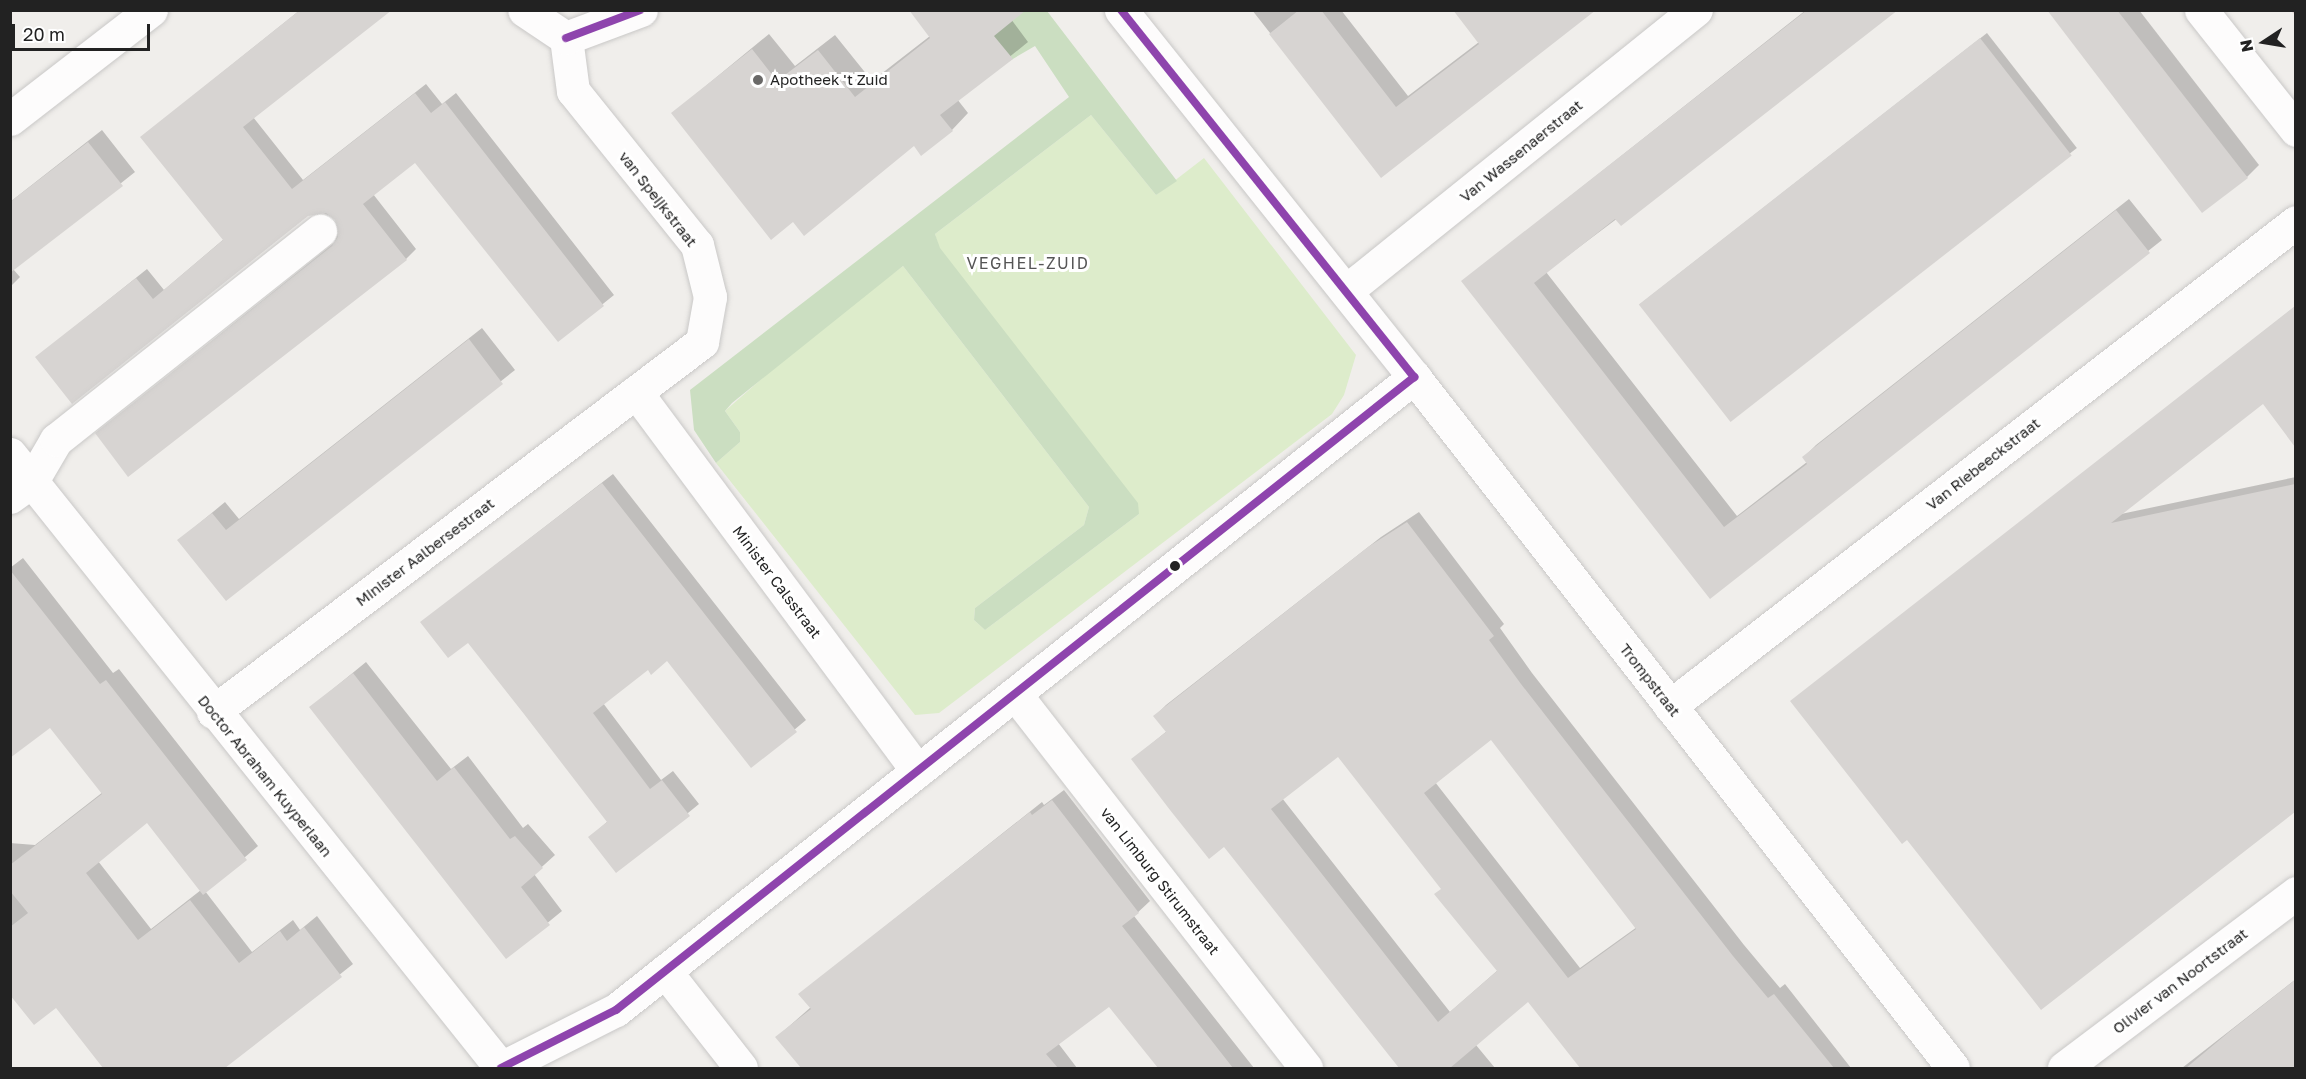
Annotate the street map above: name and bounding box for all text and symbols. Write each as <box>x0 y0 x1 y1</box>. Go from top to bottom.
scale bar <box>15 12 153 50</box>
north arrow <box>2234 12 2294 72</box>
text: 20 m <box>23 23 65 45</box>
text: N <box>2235 38 2257 54</box>
place label: Apotheek 't Zuid <box>770 71 888 89</box>
marker: Apotheek 't Zuid <box>751 73 765 87</box>
street label: Van Wassenaerstraat <box>1456 96 1586 206</box>
street label: van Speijkstraat <box>615 148 701 250</box>
district label: VEGHEL-ZUID <box>967 253 1089 273</box>
street label: Van Riebeeckstraat <box>1923 414 2043 514</box>
street label: Minister Aalbersestraat <box>352 494 498 610</box>
street label: Minister Calsstraat <box>729 522 825 642</box>
unlabelled marker <box>1169 560 1181 572</box>
street label: Trompstraat <box>1616 640 1684 720</box>
street label: Doctor Abraham Kuyperlaan <box>194 692 336 860</box>
street label: van Limburg Stirumstraat <box>1097 804 1223 958</box>
street label: Olivier van Noortstraat <box>2109 924 2251 1038</box>

